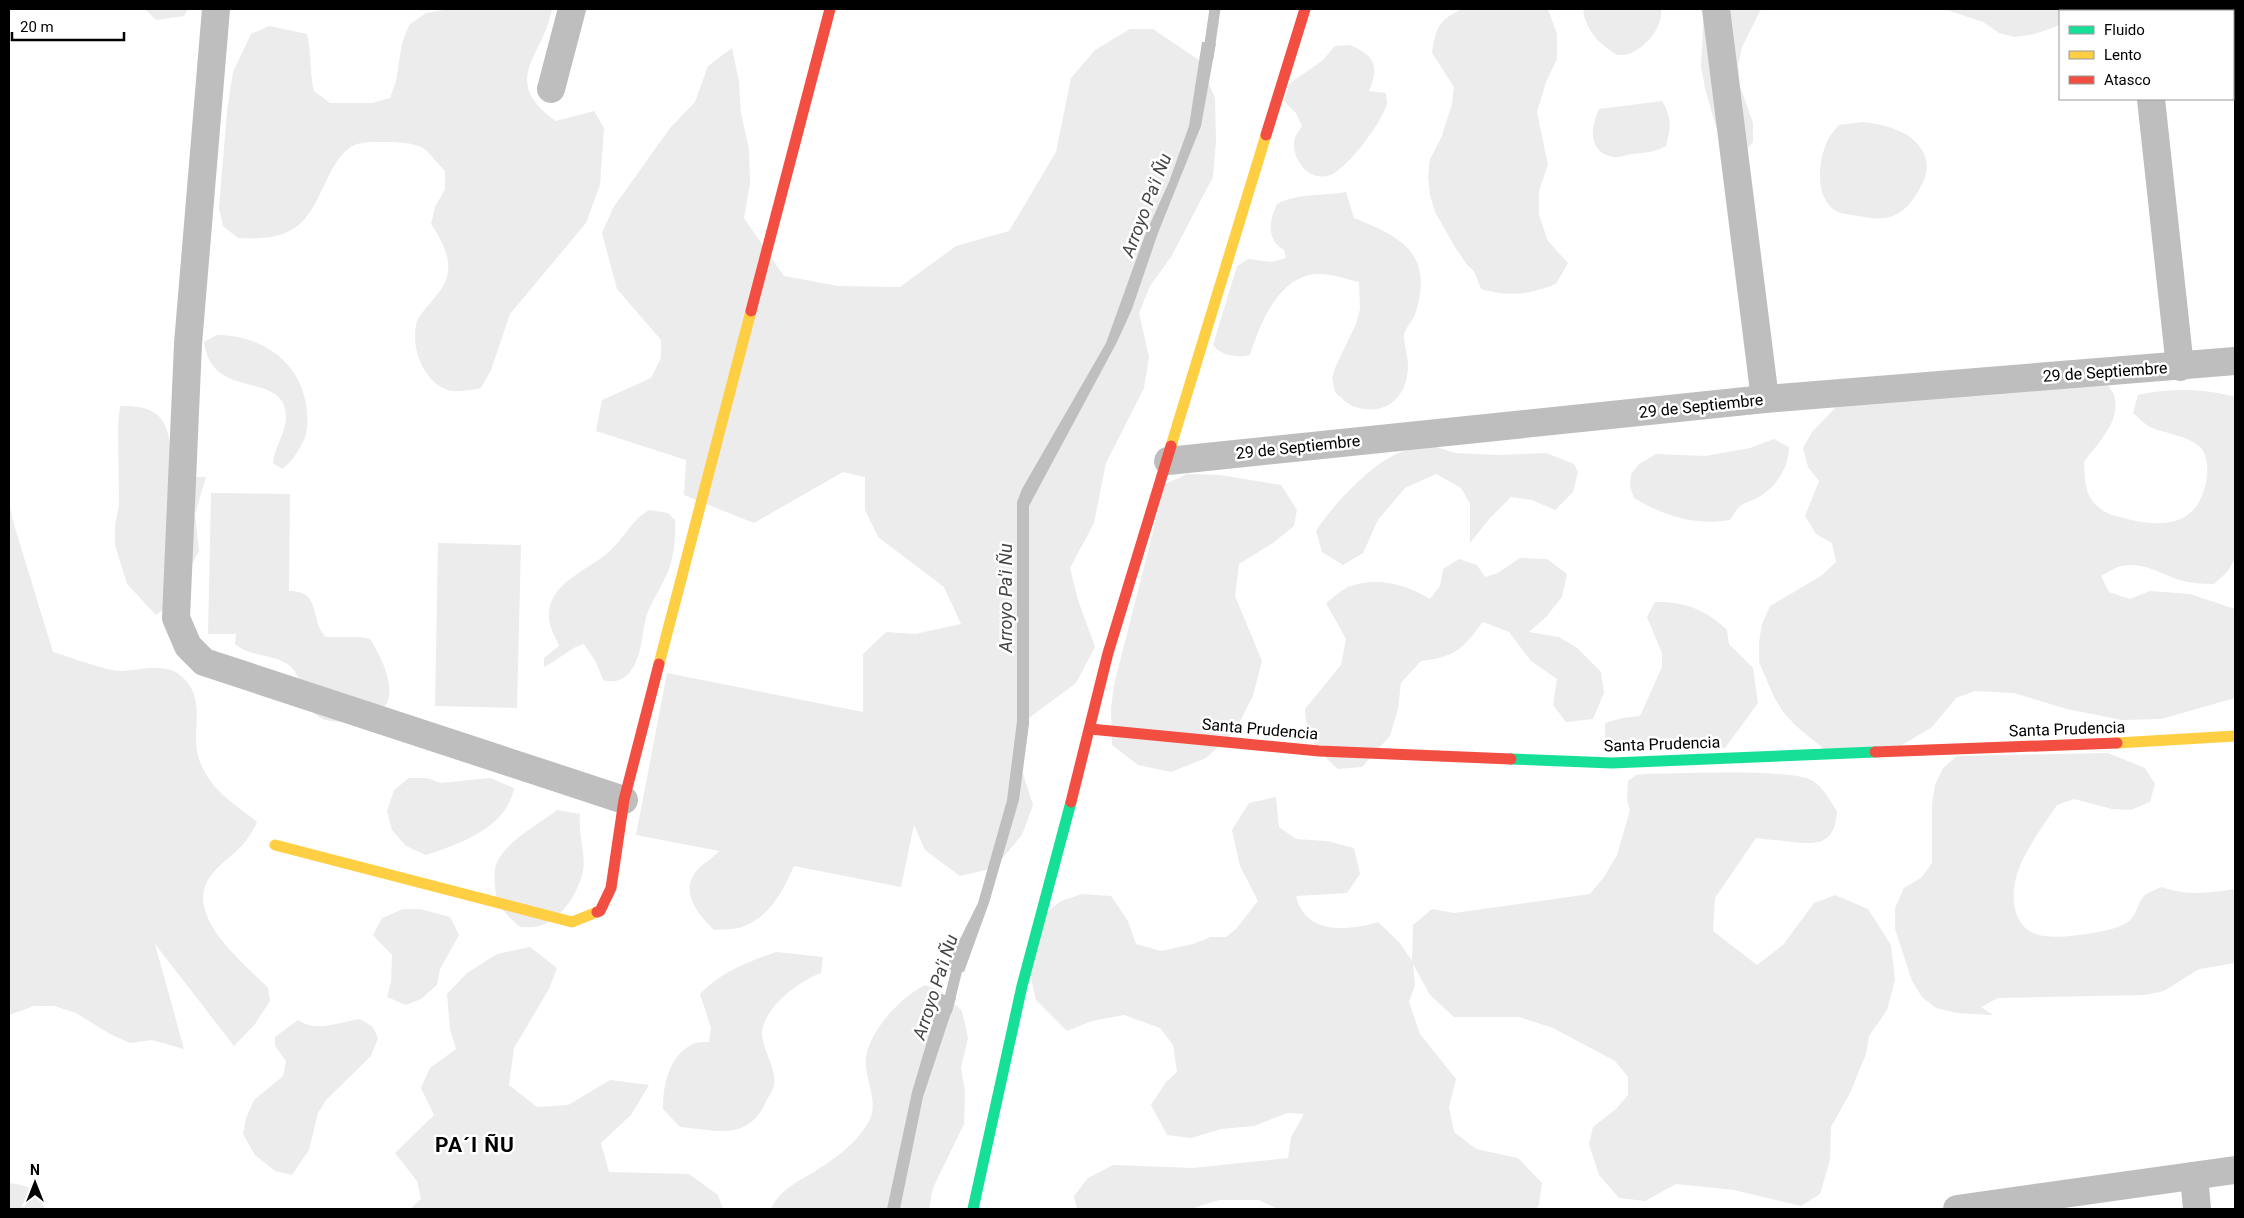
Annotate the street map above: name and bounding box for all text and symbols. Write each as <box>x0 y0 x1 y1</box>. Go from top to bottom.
scale bar <box>12 10 125 42</box>
legend <box>2059 10 2234 100</box>
text: 20 m <box>20 18 54 36</box>
text: Fluido <box>2104 21 2145 39</box>
text: Lento <box>2104 46 2142 64</box>
text: Atasco <box>2104 71 2151 89</box>
water label: Arroyo Pa'i Ñu <box>1116 150 1175 261</box>
street label: 29 de Septiembre <box>2042 358 2168 386</box>
street label: 29 de Septiembre <box>1638 390 1764 422</box>
street label: 29 de Septiembre <box>1235 431 1361 463</box>
water label: Arroyo Pa'i Ñu <box>995 543 1016 654</box>
street label: Santa Prudencia <box>1201 714 1319 744</box>
street label: Santa Prudencia <box>2008 717 2126 741</box>
street label: Santa Prudencia <box>1603 732 1721 756</box>
water label: Arroyo Pa'i Ñu <box>908 932 962 1043</box>
district label: PA´I ÑU <box>435 1133 515 1157</box>
north arrow <box>10 1158 60 1208</box>
text: N <box>30 1162 40 1178</box>

